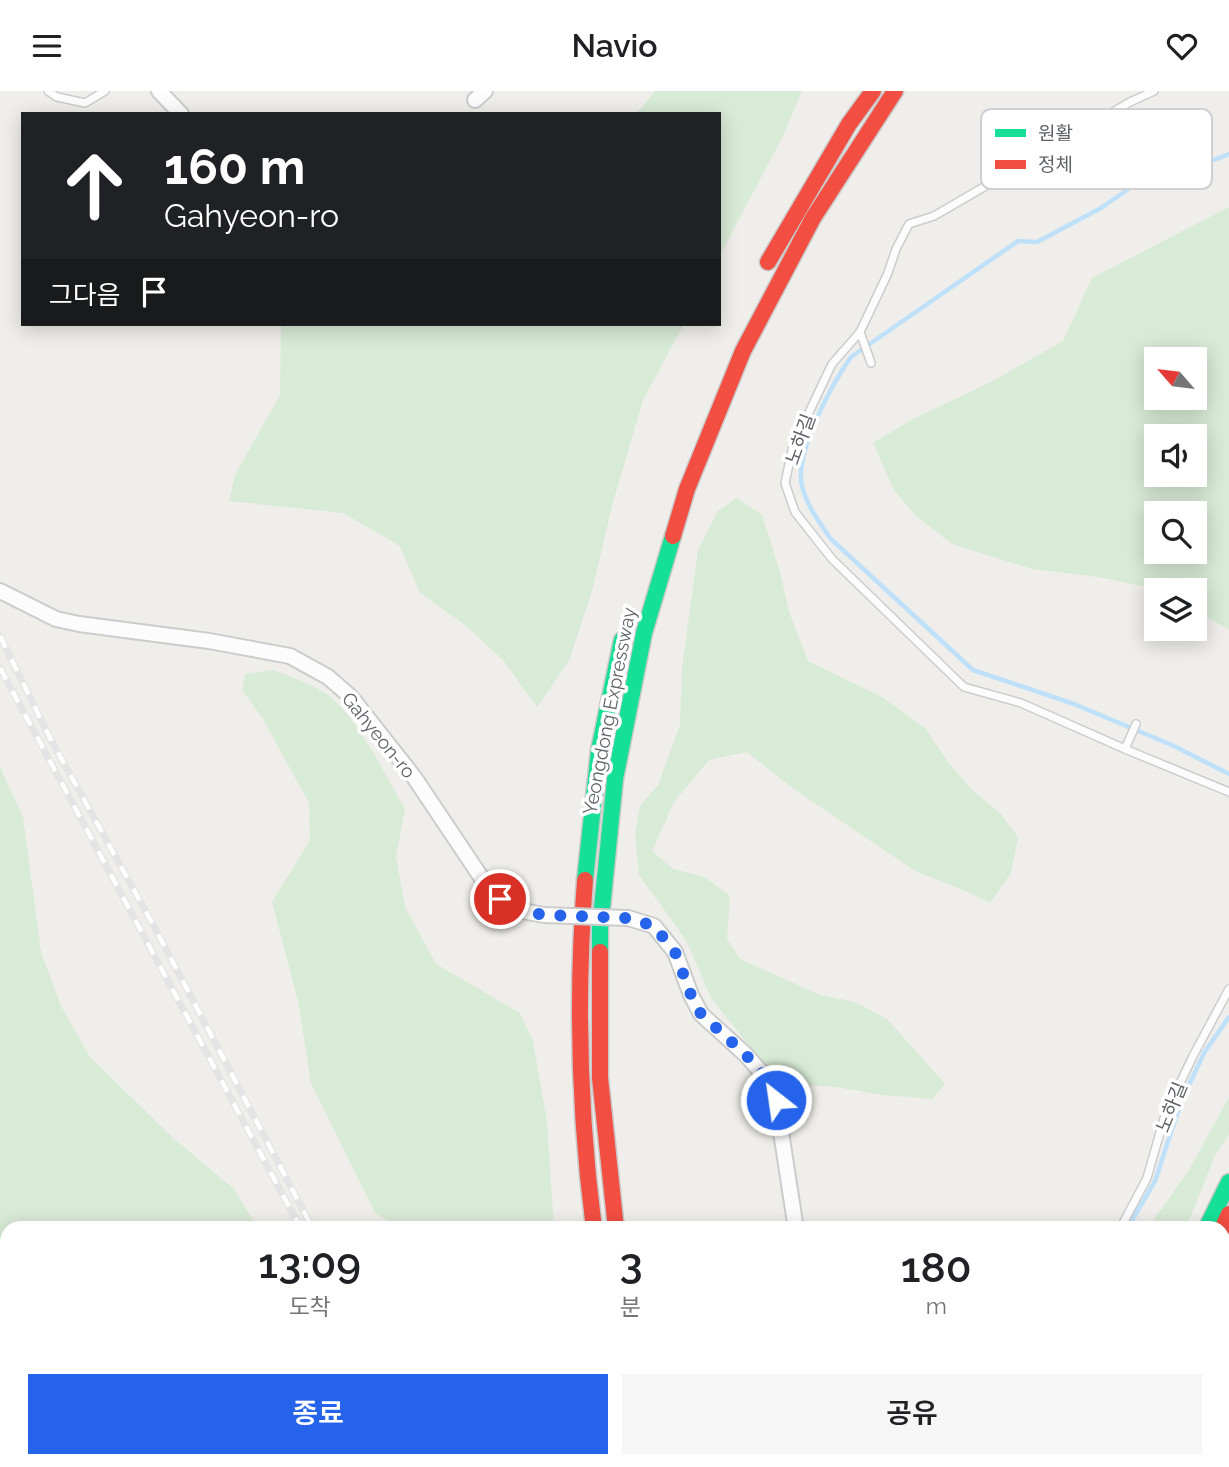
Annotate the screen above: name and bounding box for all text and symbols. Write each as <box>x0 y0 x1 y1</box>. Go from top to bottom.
icon: menu <box>28 27 66 65</box>
text: Navio <box>571 27 658 64</box>
icon: heart <box>1163 27 1201 65</box>
legend <box>981 109 1212 189</box>
text: 원활 <box>1038 122 1073 144</box>
text: 160 m <box>164 138 305 195</box>
icon: ahead <box>49 140 140 231</box>
text: 정체 <box>1038 153 1073 175</box>
text: Gahyeon-ro <box>164 197 339 234</box>
icon: arrive <box>135 273 173 311</box>
text: 그다음 <box>49 280 121 310</box>
north arrow <box>1144 347 1208 409</box>
map controls <box>1144 347 1207 641</box>
street label: 노하길 <box>781 411 819 467</box>
button: sound <box>1144 424 1207 487</box>
button: search <box>1144 501 1207 564</box>
button: layers <box>1144 578 1207 641</box>
street label: Yeongdong Expressway <box>578 605 640 817</box>
street label: Gahyeon-ro <box>338 688 420 782</box>
pin <box>470 869 530 929</box>
icon: arrive <box>481 880 519 918</box>
position arrow <box>739 1063 813 1137</box>
street label: 노하길 <box>1151 1079 1191 1135</box>
text: 13:09 <box>258 1239 361 1288</box>
text: 3 <box>619 1239 642 1288</box>
text: 180 <box>901 1243 972 1292</box>
text: m <box>926 1292 947 1319</box>
text: 도착 <box>289 1293 331 1320</box>
text: 분 <box>620 1293 642 1320</box>
button: 종료 <box>28 1374 608 1454</box>
button: 공유 <box>622 1374 1202 1454</box>

